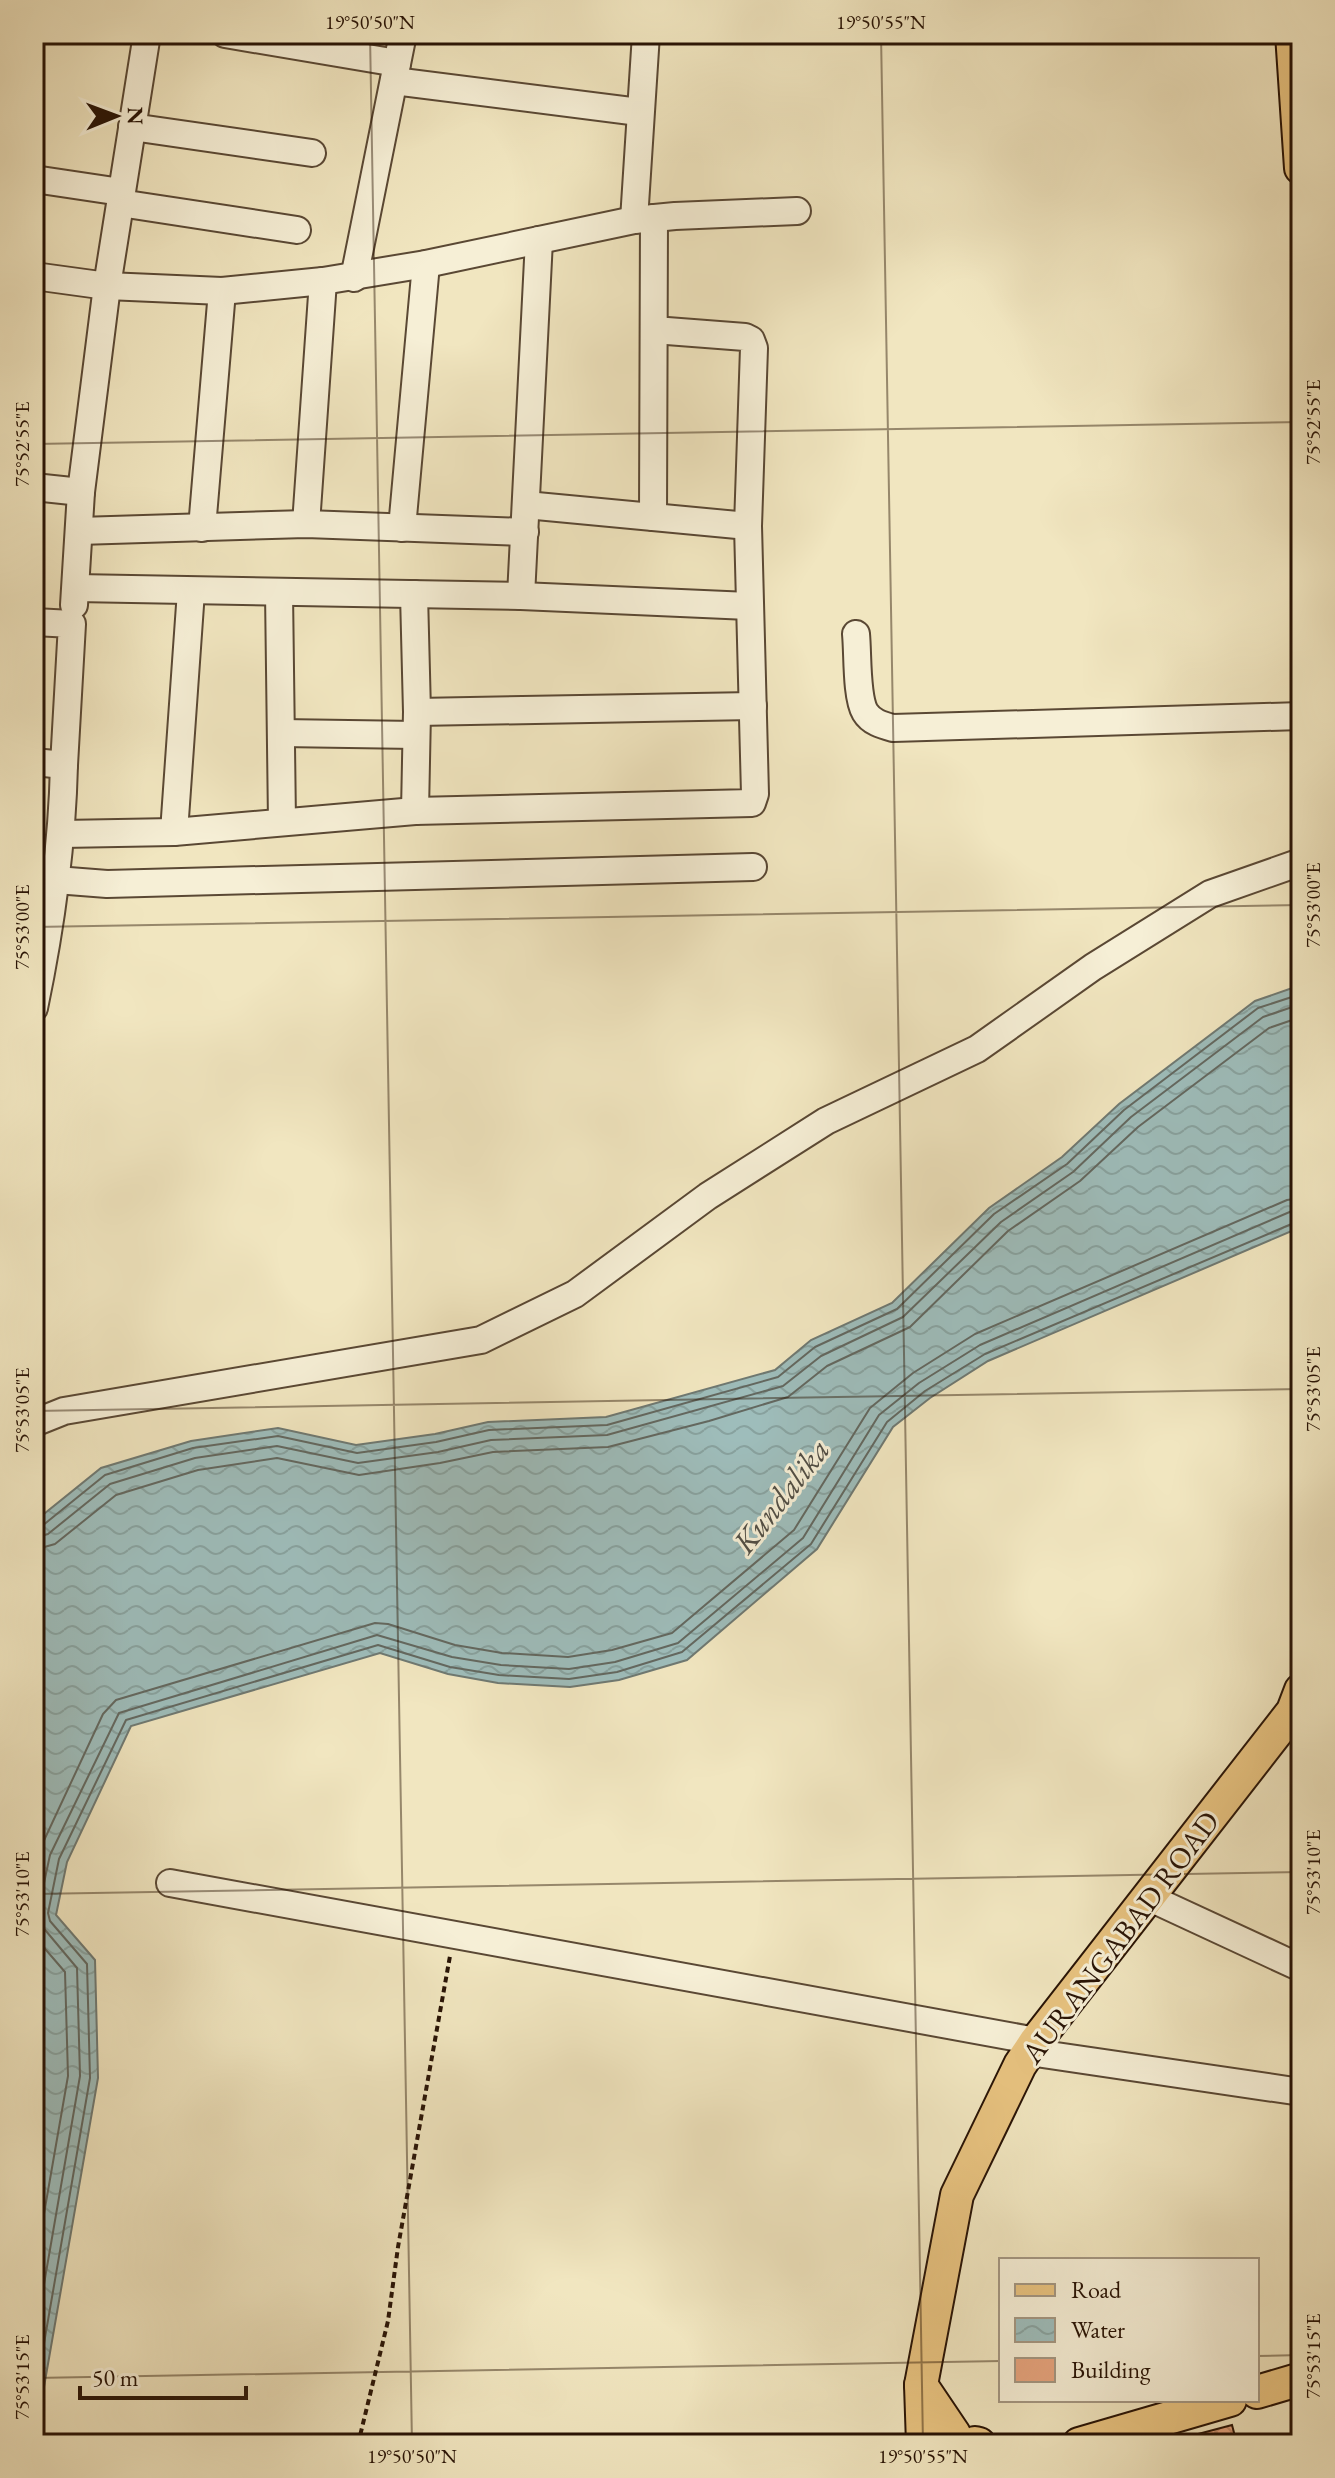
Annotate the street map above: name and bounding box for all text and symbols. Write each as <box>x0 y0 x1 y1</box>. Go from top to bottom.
text: 19°50'50"N <box>325 9 415 35</box>
text: 19°50'55"N <box>836 9 926 35</box>
north arrow <box>76 76 156 156</box>
text: N <box>121 107 150 125</box>
text: 75°52'55"E <box>1300 379 1326 465</box>
text: 75°52'55"E <box>9 401 35 487</box>
text: 75°53'00"E <box>1300 862 1326 948</box>
text: 75°53'00"E <box>9 884 35 970</box>
text: 75°53'05"E <box>1300 1346 1326 1432</box>
text: 75°53'05"E <box>9 1367 35 1453</box>
water label: Kundalika <box>722 1430 839 1563</box>
street label: AURANGABAD ROAD <box>1012 1803 1228 2072</box>
text: 75°53'10"E <box>1300 1829 1326 1915</box>
text: 75°53'10"E <box>9 1851 35 1937</box>
legend <box>999 2258 1259 2402</box>
text: Road <box>1071 2274 1122 2305</box>
text: 75°53'15"E <box>1300 2313 1326 2399</box>
text: Water <box>1071 2314 1125 2345</box>
text: 75°53'15"E <box>9 2334 35 2420</box>
scale bar <box>80 2350 246 2400</box>
text: Building <box>1071 2354 1151 2385</box>
text: 50 m <box>92 2362 139 2393</box>
text: 19°50'50"N <box>367 2443 457 2469</box>
text: 19°50'55"N <box>878 2443 968 2469</box>

